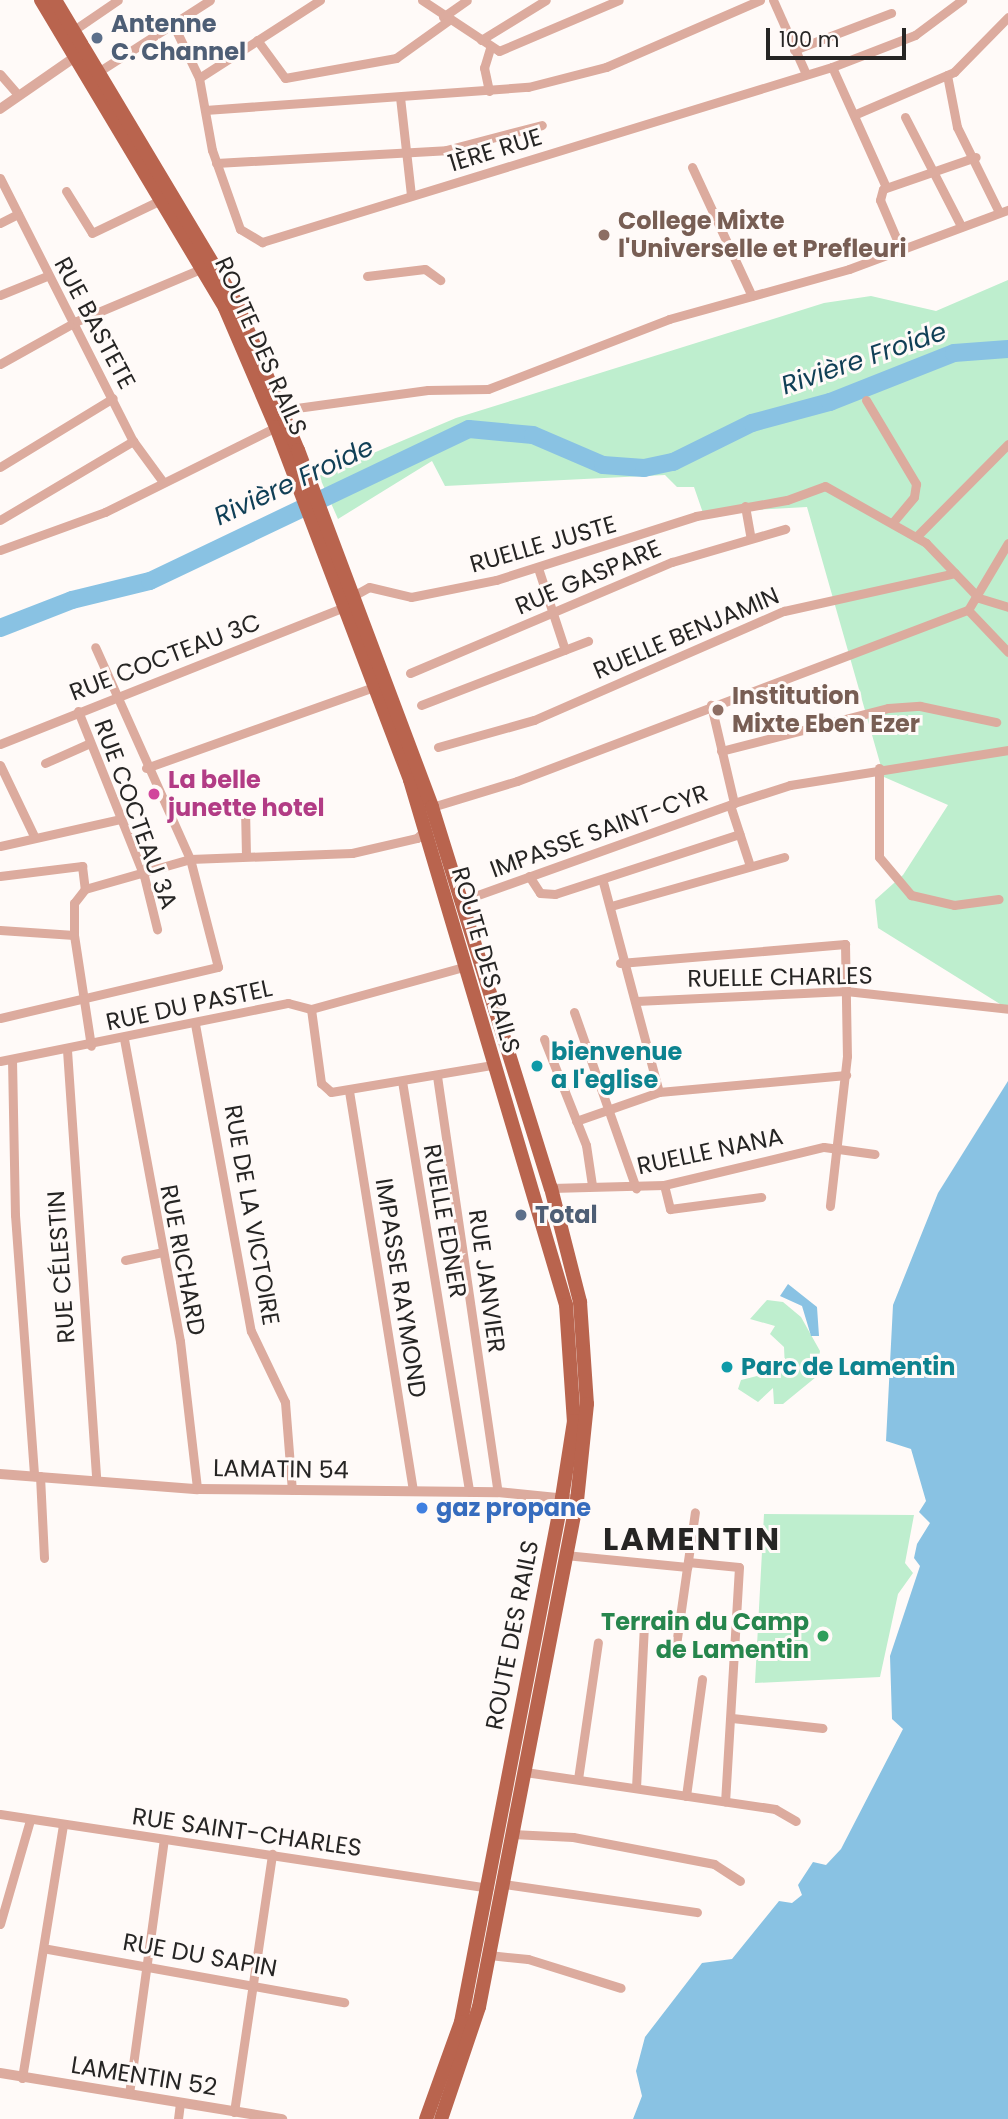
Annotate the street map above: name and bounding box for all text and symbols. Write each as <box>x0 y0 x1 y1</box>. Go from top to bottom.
place label: Antenne C. Channel <box>111 10 246 66</box>
scale bar <box>770 14 910 58</box>
text: 100 m <box>779 25 839 54</box>
marker: Antenne C. Channel <box>89 30 105 46</box>
street label: 1ÈRE RUE <box>445 122 545 178</box>
place label: College Mixte l'Universelle et Prefleuri <box>618 207 907 263</box>
marker: College Mixte l'Universelle et Prefleuri <box>596 227 612 243</box>
street label: RUE BASTETE <box>48 252 142 394</box>
street label: ROUTE DES RAILS <box>209 252 313 440</box>
water label: Rivière Froide <box>777 316 951 402</box>
water label: Rivière Froide <box>209 431 379 533</box>
street label: RUELLE JUSTE <box>467 509 619 579</box>
street label: RUE GASPARE <box>511 533 665 621</box>
street label: RUELLE BENJAMIN <box>589 581 783 685</box>
street label: RUE COCTEAU 3C <box>65 607 265 707</box>
place label: Institution Mixte Eben Ezer <box>732 682 920 738</box>
marker: Institution Mixte Eben Ezer <box>710 702 726 718</box>
street label: RUE COCTEAU 3A <box>88 715 184 913</box>
place label: La belle junette hotel <box>168 766 325 822</box>
street label: IMPASSE SAINT-CYR <box>486 778 712 884</box>
marker: La belle junette hotel <box>146 786 162 802</box>
street label: ROUTE DES RAILS <box>446 864 526 1056</box>
street label: RUELLE CHARLES <box>687 961 873 993</box>
street label: RUE DU PASTEL <box>103 973 275 1037</box>
place label: bienvenue a l'eglise <box>551 1038 682 1094</box>
marker: bienvenue a l'eglise <box>529 1058 545 1074</box>
street label: RUE DE LA VICTOIRE <box>218 1102 286 1328</box>
street label: RUELLE NANA <box>634 1121 786 1181</box>
street label: RUELLE EDNER <box>417 1142 473 1300</box>
street label: IMPASSE RAYMOND <box>369 1176 433 1400</box>
street label: RUE RICHARD <box>154 1182 212 1338</box>
street label: RUE CÉLESTIN <box>41 1190 81 1344</box>
place label: Total <box>535 1201 598 1229</box>
marker: Total <box>513 1207 529 1223</box>
street label: RUE JANVIER <box>463 1208 511 1354</box>
place label: Parc de Lamentin <box>741 1353 955 1381</box>
marker: Parc de Lamentin <box>719 1359 735 1375</box>
street label: LAMATIN 54 <box>213 1453 349 1485</box>
place label: gaz propane <box>436 1494 591 1522</box>
marker: gaz propane <box>414 1500 430 1516</box>
district label: LAMENTIN <box>604 1520 780 1558</box>
street label: ROUTE DES RAILS <box>480 1538 544 1732</box>
place label: Terrain du Camp de Lamentin <box>601 1608 809 1664</box>
marker: Terrain du Camp de Lamentin <box>815 1628 831 1644</box>
street label: RUE SAINT-CHARLES <box>130 1802 364 1862</box>
street label: RUE DU SAPIN <box>121 1927 279 1983</box>
street label: LAMENTIN 52 <box>69 2050 219 2102</box>

